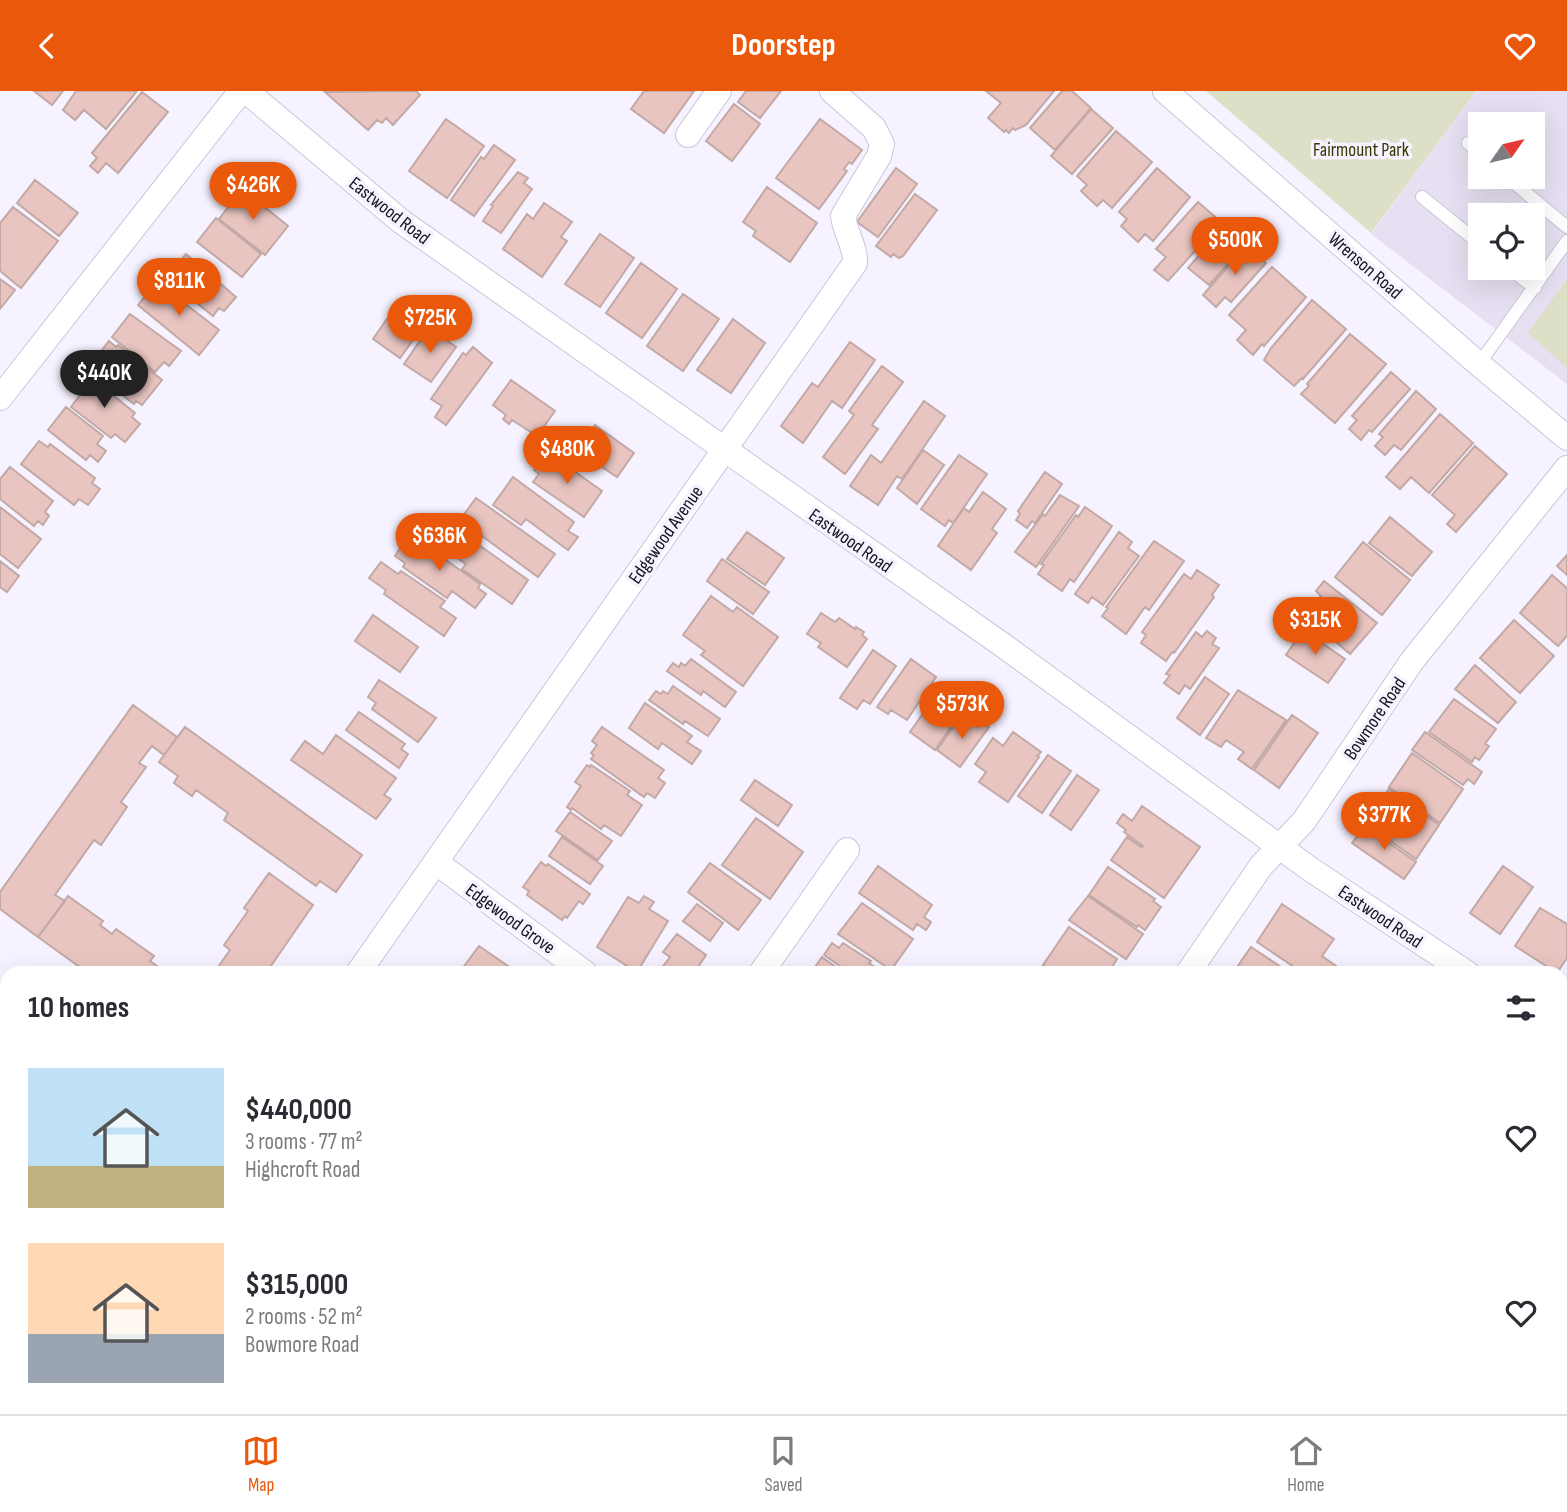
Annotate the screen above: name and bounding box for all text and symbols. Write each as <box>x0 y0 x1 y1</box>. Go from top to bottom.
text: Doorstep <box>731 26 836 65</box>
icon: back <box>28 27 66 65</box>
icon: heart <box>1501 27 1539 65</box>
north arrow <box>1468 112 1545 189</box>
map controls <box>1468 112 1545 280</box>
park label: Fairmount Park <box>1313 139 1410 162</box>
pin: $426K <box>204 163 302 222</box>
text: $426K <box>226 171 280 199</box>
street label: Eastwood Road <box>344 172 434 250</box>
button: locate <box>1468 203 1545 280</box>
pin: $500K <box>1186 218 1284 277</box>
text: $500K <box>1207 226 1263 254</box>
street label: Wrenson Road <box>1323 228 1407 305</box>
pin: $811K <box>130 259 228 318</box>
text: $811K <box>153 267 205 295</box>
pin: $725K <box>381 295 479 355</box>
text: $725K <box>403 304 457 332</box>
pin: $440K <box>55 351 153 410</box>
text: $440K <box>76 359 132 387</box>
pin: $480K <box>518 427 616 486</box>
text: $480K <box>539 435 595 463</box>
street label: Edgewood Avenue <box>624 481 708 588</box>
street label: Eastwood Road <box>804 504 896 578</box>
pin: $636K <box>390 513 488 573</box>
text: $636K <box>411 522 467 550</box>
pin: $315K <box>1266 597 1364 657</box>
text: $315K <box>1289 606 1341 634</box>
street label: Bowmore Road <box>1339 673 1411 764</box>
pin: $573K <box>913 681 1011 741</box>
text: $573K <box>935 690 989 718</box>
pin: $377K <box>1335 793 1433 852</box>
text: $377K <box>1357 801 1411 829</box>
street label: Edgewood Grove <box>461 879 559 959</box>
street label: Eastwood Road <box>1334 881 1427 954</box>
icon: filters <box>1502 989 1540 1027</box>
text: 10 homes <box>28 990 129 1026</box>
text: $440,000 <box>245 1092 352 1128</box>
icon: home <box>84 1096 168 1180</box>
icon: heart <box>1502 1119 1540 1157</box>
text: 3 rooms · 77 m² <box>245 1128 363 1156</box>
text: Highcroft Road <box>245 1156 360 1184</box>
text: $315,000 <box>245 1267 348 1303</box>
icon: home <box>84 1271 168 1355</box>
icon: heart <box>1502 1294 1540 1332</box>
text: 2 rooms · 52 m² <box>245 1303 363 1331</box>
text: Bowmore Road <box>245 1331 359 1359</box>
tab: Map <box>242 1432 280 1497</box>
tab: Saved <box>764 1432 803 1497</box>
tab: Home <box>1287 1432 1325 1497</box>

